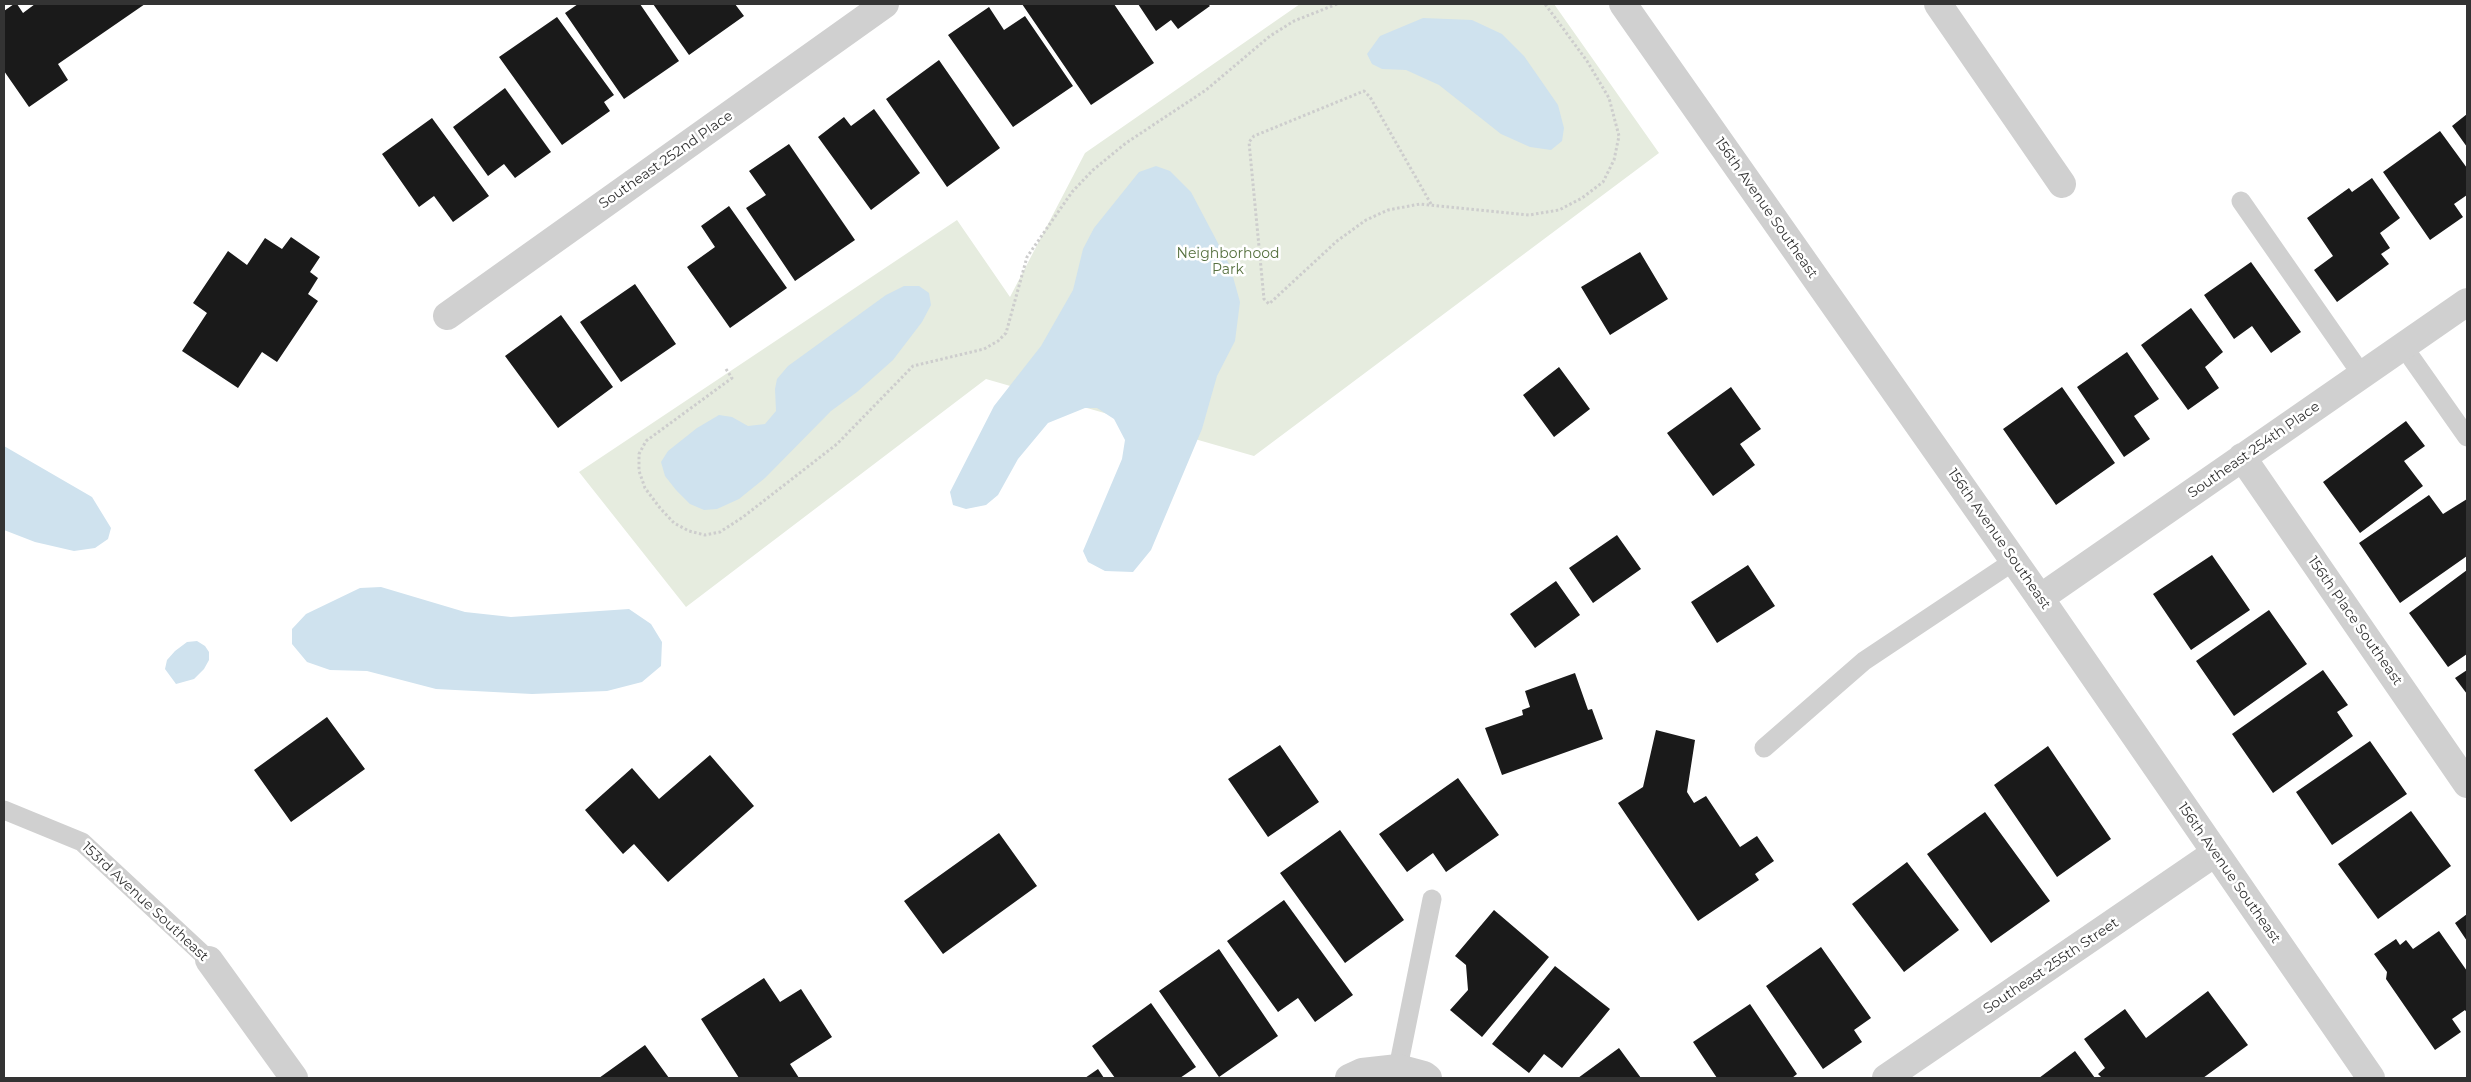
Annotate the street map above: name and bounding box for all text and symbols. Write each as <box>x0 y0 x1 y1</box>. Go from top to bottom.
street label: Southeast 252nd Place <box>596 107 736 213</box>
street label: 156th Avenue Southeast <box>1711 134 1821 282</box>
park label: Neighborhood Park <box>1177 246 1279 278</box>
street label: Southeast 254th Place <box>2185 398 2323 502</box>
street label: 156th Avenue Southeast <box>1944 465 2054 613</box>
street label: 156th Place Southeast <box>2304 553 2406 689</box>
street label: 156th Avenue Southeast <box>2174 799 2284 947</box>
street label: 153rd Avenue Southeast <box>78 839 212 965</box>
street label: Southeast 255th Street <box>1980 914 2122 1018</box>

